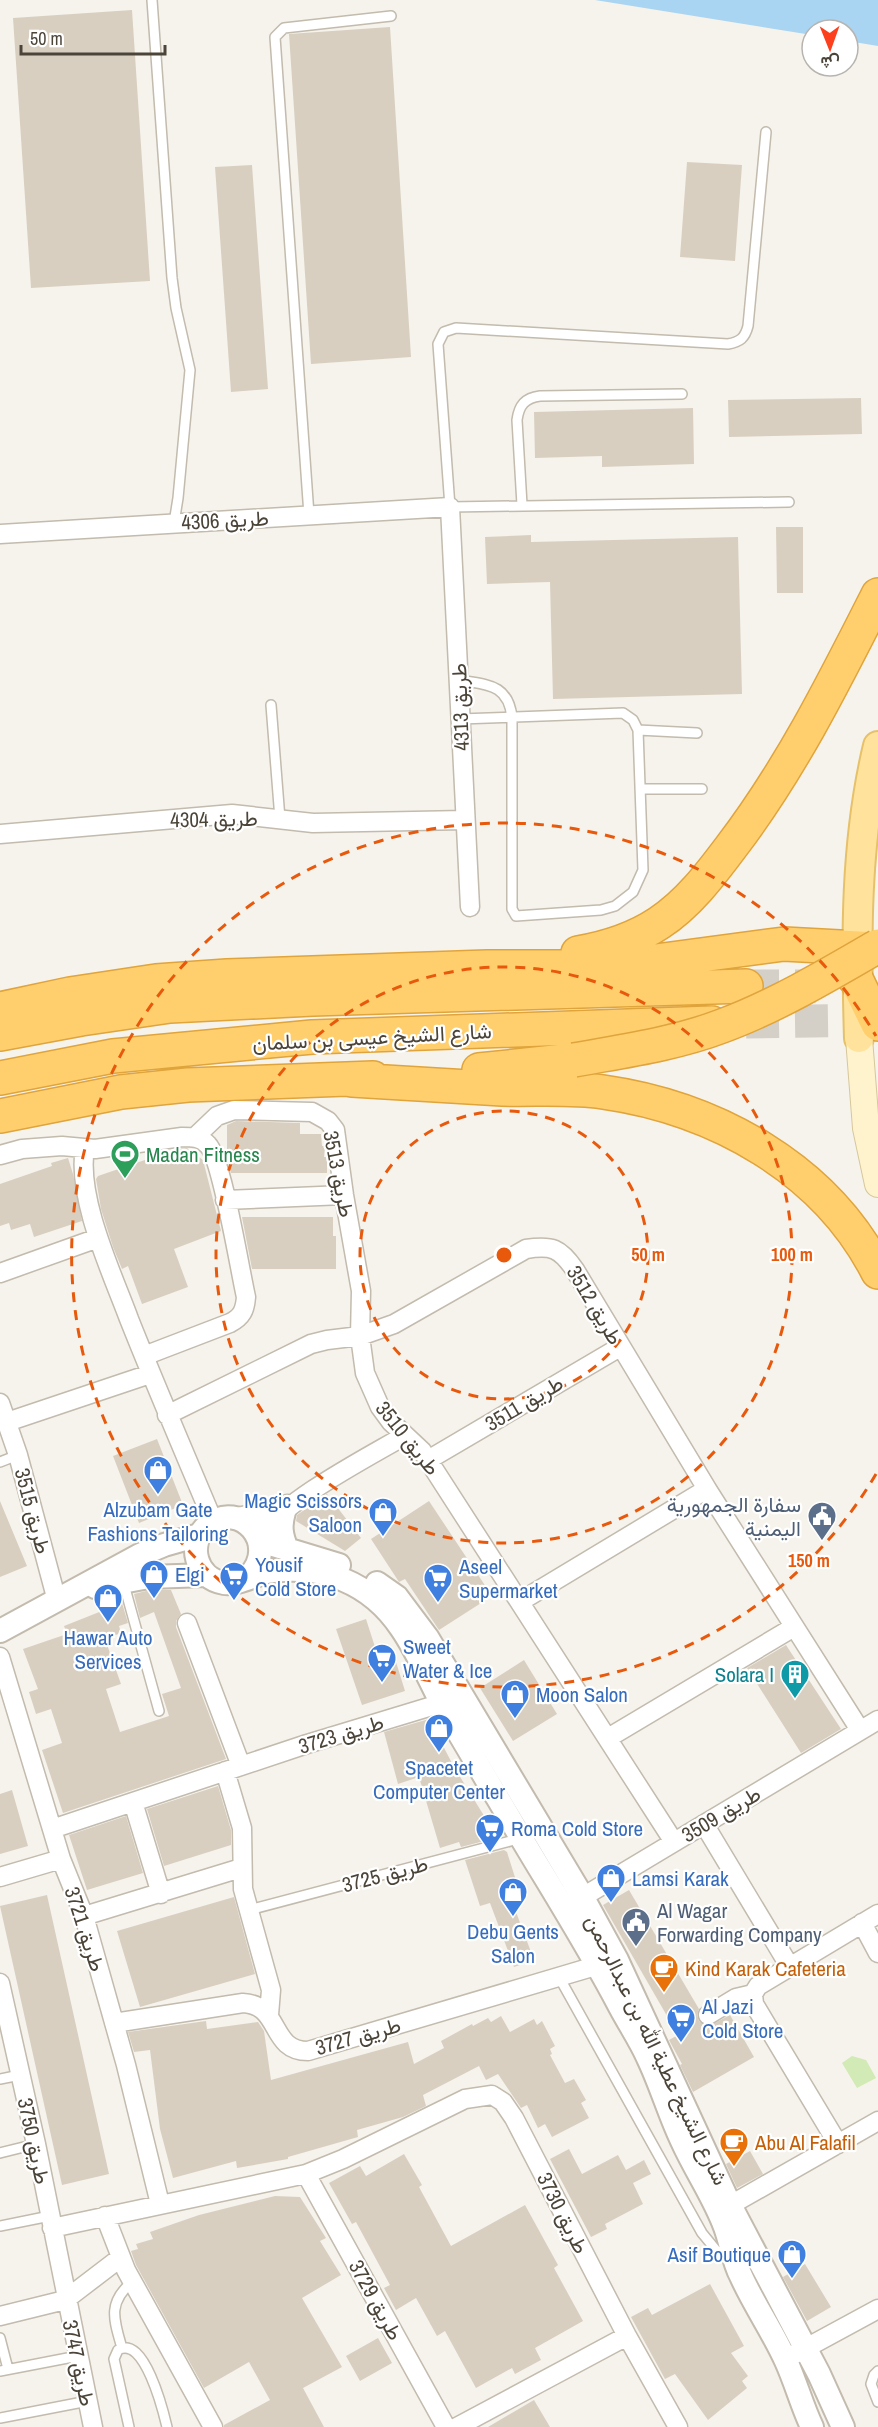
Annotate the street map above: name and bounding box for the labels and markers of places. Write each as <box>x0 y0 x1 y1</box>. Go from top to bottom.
sports icon: Madan Fitness <box>109 1138 141 1180</box>
place label: Madan Fitness <box>146 1140 260 1169</box>
centre of rings <box>494 1245 514 1265</box>
shop icon: Alzubam Gate Fashions Tailoring <box>142 1454 174 1496</box>
place label: Magic Scissors Saloon <box>244 1486 362 1539</box>
place label: سفارة الجمهورية اليمنية <box>667 1490 801 1543</box>
place label: Alzubam Gate Fashions Tailoring <box>88 1495 229 1548</box>
shop icon: Magic Scissors Saloon <box>367 1496 399 1538</box>
public building icon: سفارة الجمهورية اليمنية <box>806 1500 838 1542</box>
place label: Yousif Cold Store <box>255 1550 336 1603</box>
place label: Aseel Supermarket <box>458 1552 558 1605</box>
shop icon: Elgi <box>138 1558 170 1600</box>
place label: Elgi <box>175 1560 205 1589</box>
supermarket icon: Yousif Cold Store <box>218 1560 250 1602</box>
supermarket icon: Aseel Supermarket <box>422 1562 454 1604</box>
shop icon: Hawar Auto Services <box>92 1582 124 1624</box>
place label: Hawar Auto Services <box>63 1623 153 1676</box>
place label: Sweet Water & Ice <box>403 1632 492 1685</box>
supermarket icon: Sweet Water & Ice <box>366 1642 398 1684</box>
building icon: Solara I <box>779 1658 811 1700</box>
place label: Solara I <box>715 1660 774 1689</box>
shop icon: Moon Salon <box>499 1678 531 1720</box>
place label: Moon Salon <box>536 1680 628 1709</box>
shop icon: Spacetet Computer Center <box>423 1712 455 1754</box>
place label: Spacetet Computer Center <box>373 1753 505 1806</box>
supermarket icon: Roma Cold Store <box>474 1812 506 1854</box>
place label: Roma Cold Store <box>511 1814 643 1843</box>
shop icon: Lamsi Karak <box>595 1862 627 1904</box>
place label: Lamsi Karak <box>632 1864 729 1893</box>
shop icon: Debu Gents Salon <box>497 1876 529 1918</box>
place label: Al Wagar Forwarding Company <box>656 1896 822 1949</box>
public building icon: Al Wagar Forwarding Company <box>620 1906 652 1948</box>
place label: Debu Gents Salon <box>467 1917 559 1970</box>
cafe icon: Kind Karak Cafeteria <box>648 1952 680 1994</box>
place label: Kind Karak Cafeteria <box>685 1954 846 1983</box>
place label: Al Jazi Cold Store <box>701 1992 783 2045</box>
supermarket icon: Al Jazi Cold Store <box>665 2002 697 2044</box>
cafe icon: Abu Al Falafil <box>718 2126 750 2168</box>
place label: Abu Al Falafil <box>754 2128 856 2157</box>
shop icon: Asif Boutique <box>776 2238 808 2280</box>
place label: Asif Boutique <box>667 2240 771 2269</box>

